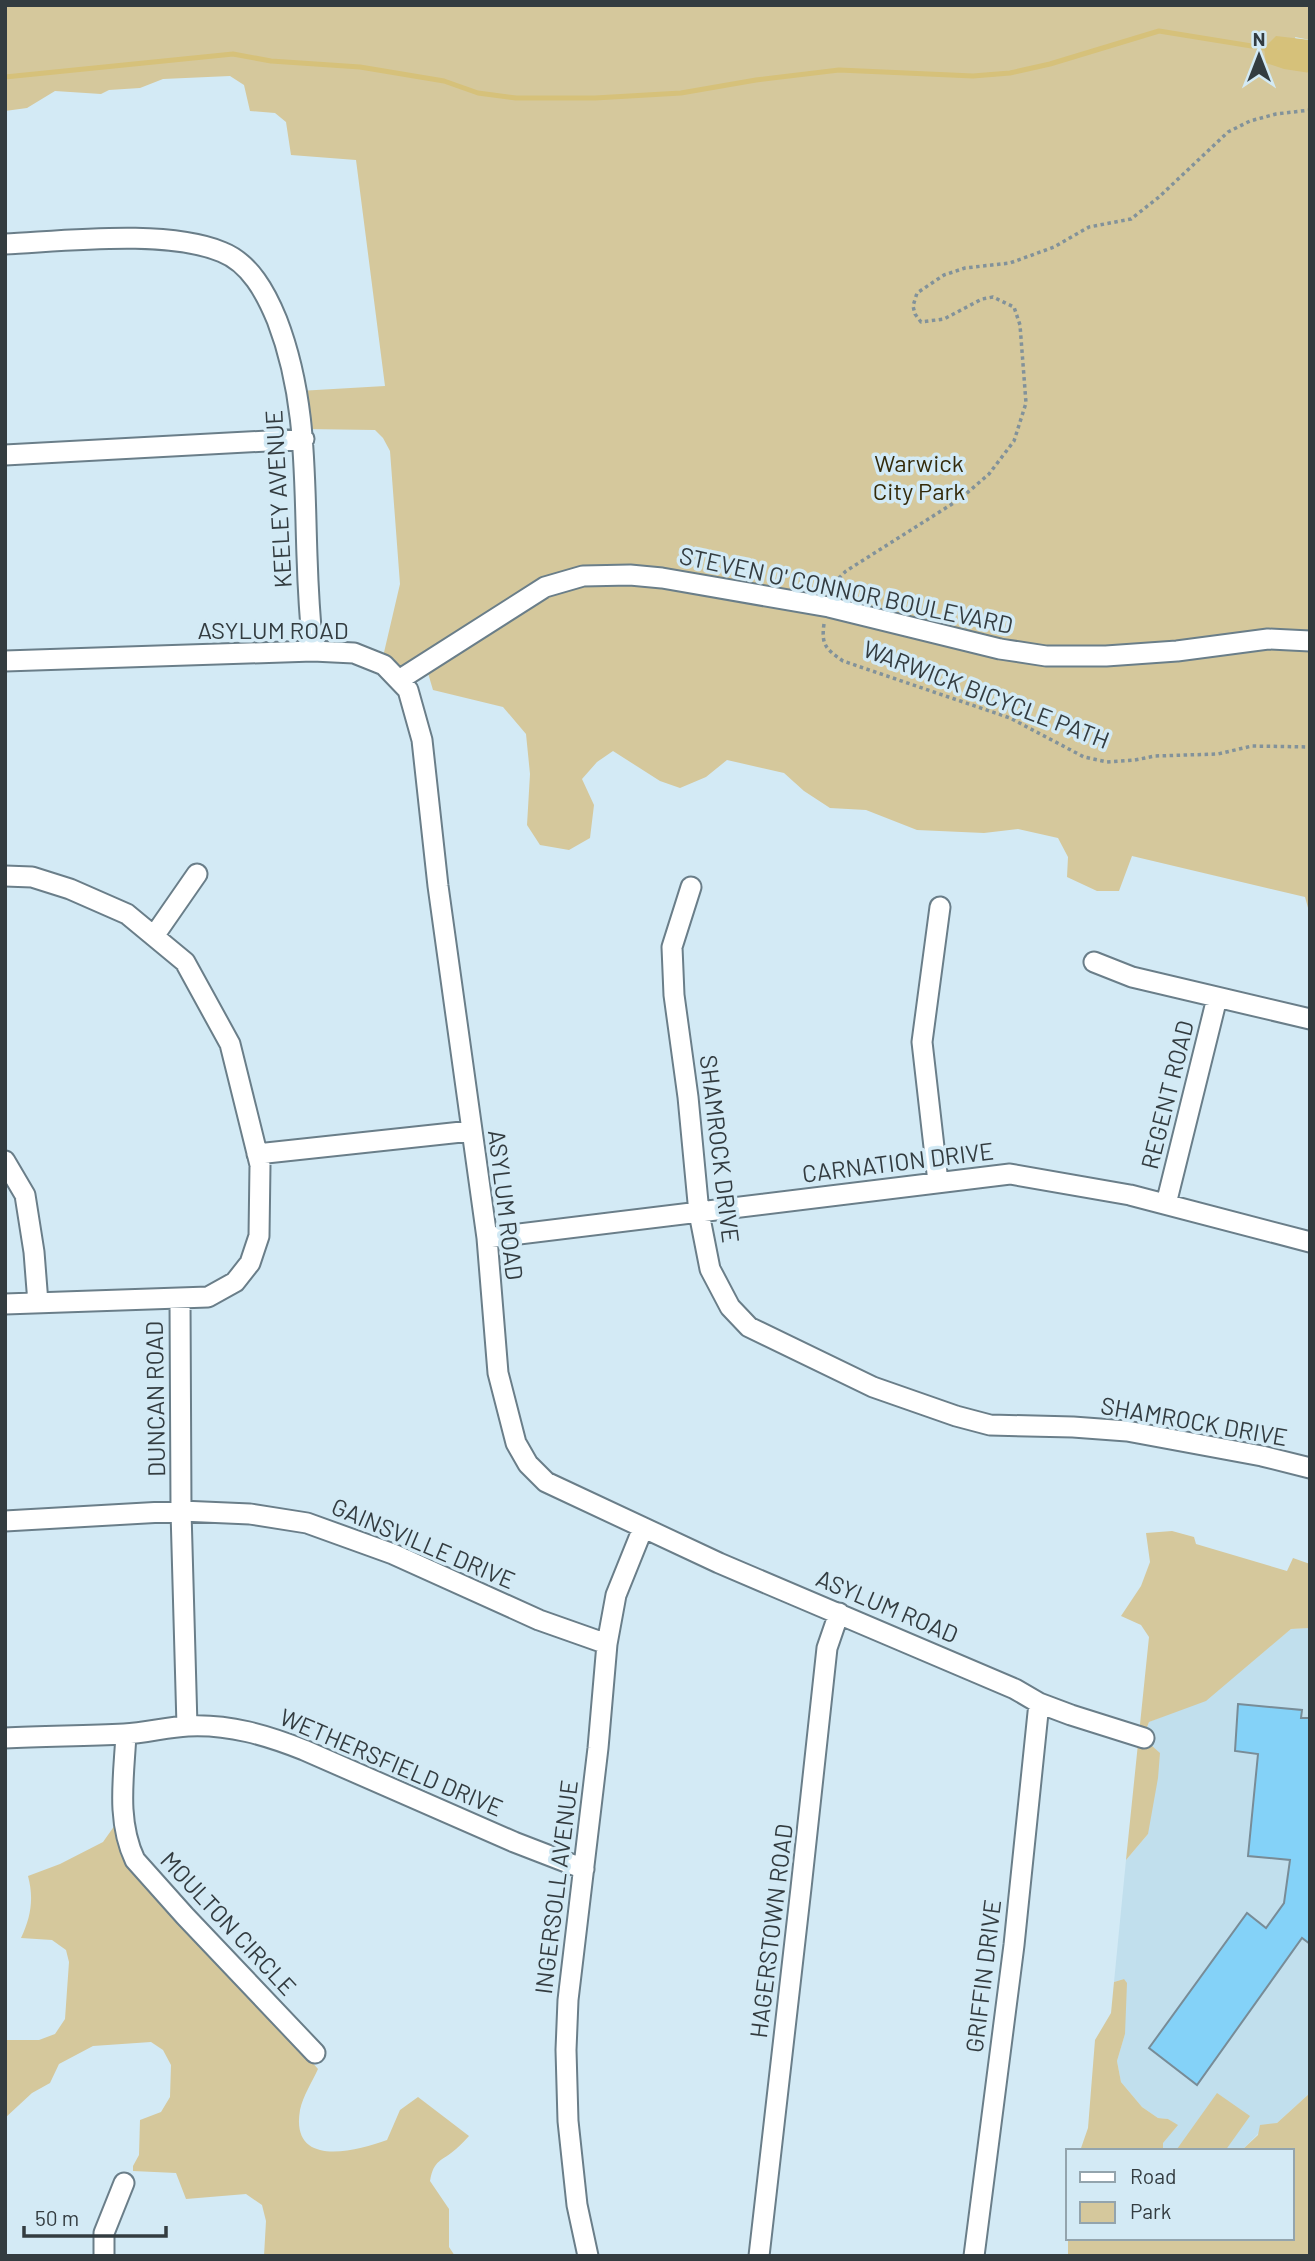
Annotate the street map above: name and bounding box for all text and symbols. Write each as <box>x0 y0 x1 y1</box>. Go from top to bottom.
north arrow <box>1224 21 1294 91</box>
text: N <box>1253 27 1265 50</box>
street label: KEELEY AVENUE <box>258 409 297 589</box>
park label: Warwick City Park <box>873 448 965 505</box>
street label: STEVEN O' CONNOR BOULEVARD <box>677 540 1016 639</box>
street label: ASYLUM ROAD <box>197 615 349 644</box>
street label: WARWICK BICYCLE PATH <box>859 633 1114 754</box>
street label: REGENT ROAD <box>1134 1017 1199 1172</box>
street label: SHAMROCK DRIVE <box>695 1053 746 1245</box>
street label: ASYLUM ROAD <box>483 1128 530 1282</box>
street label: CARNATION DRIVE <box>800 1135 995 1188</box>
street label: DUNCAN ROAD <box>139 1321 170 1477</box>
street label: SHAMROCK DRIVE <box>1099 1390 1290 1451</box>
street label: GAINSVILLE DRIVE <box>327 1491 520 1594</box>
street label: ASYLUM ROAD <box>812 1563 963 1649</box>
street label: WETHERSFIELD DRIVE <box>276 1701 507 1822</box>
street label: INGERSOLL AVENUE <box>528 1778 583 1995</box>
street label: HAGERSTOWN ROAD <box>743 1822 798 2040</box>
street label: MOULTON CIRCLE <box>155 1845 303 2001</box>
street label: GRIFFIN DRIVE <box>959 1898 1006 2054</box>
legend <box>1066 2149 1294 2240</box>
text: Road <box>1130 2163 1176 2188</box>
scale bar <box>24 2194 166 2238</box>
text: Park <box>1130 2198 1171 2223</box>
text: 50 m <box>35 2205 79 2230</box>

